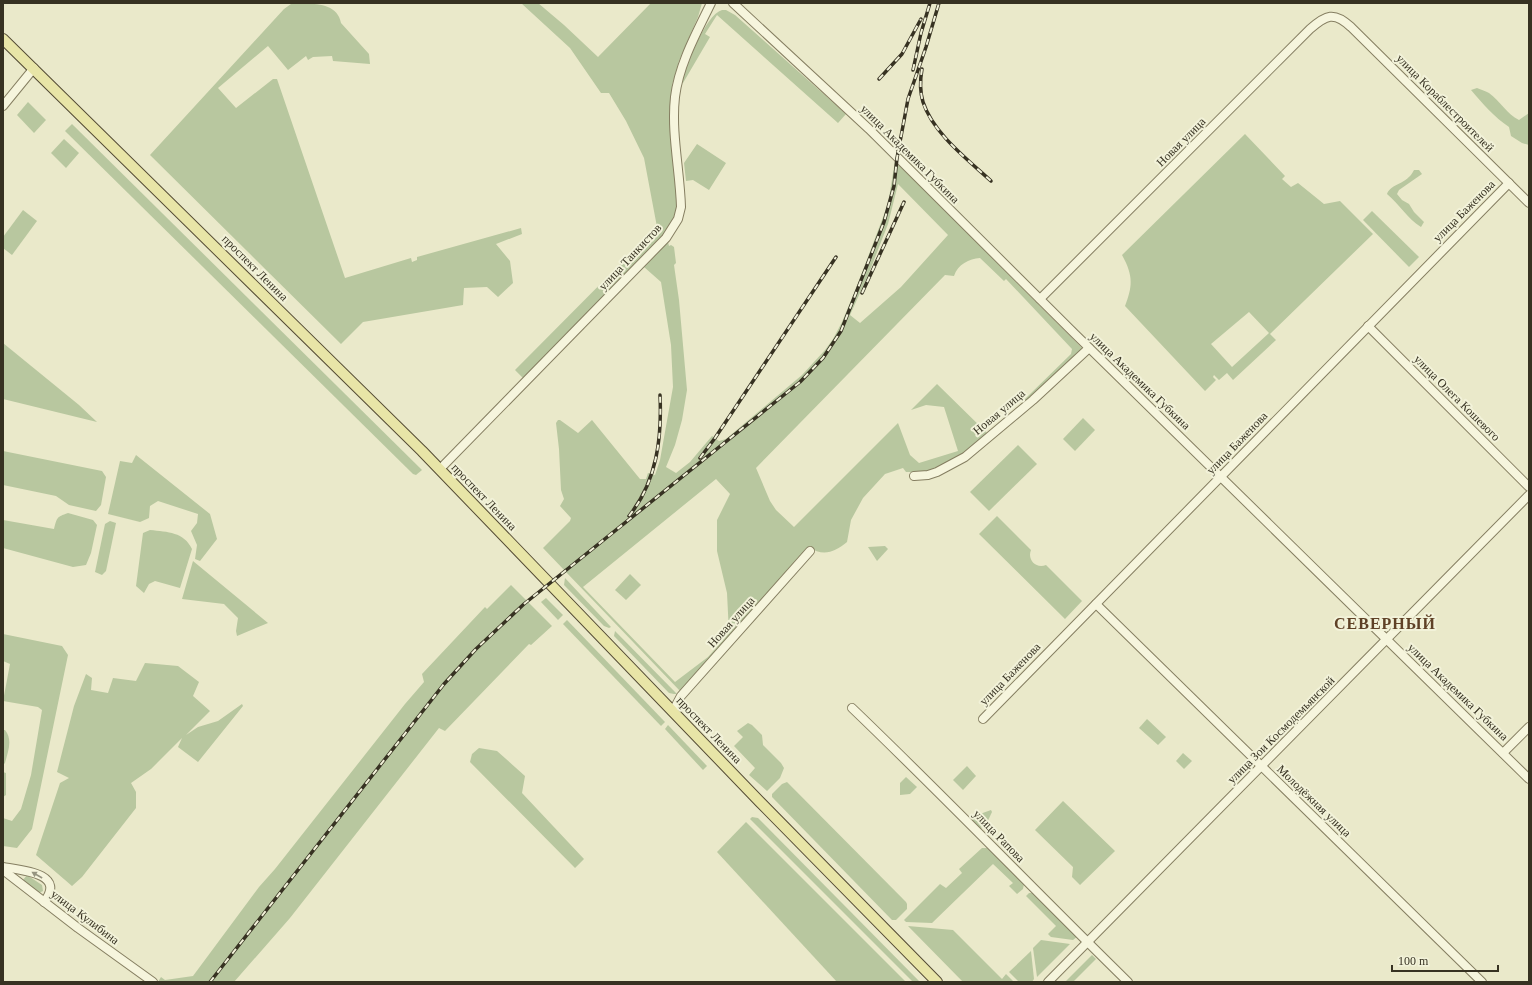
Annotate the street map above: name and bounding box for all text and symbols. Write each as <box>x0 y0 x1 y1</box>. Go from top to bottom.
street label: улица Кораблестроителей <box>1393 51 1497 155</box>
street label: улица Академика Губкина <box>858 102 963 207</box>
street label: Новая улица <box>1154 114 1209 169</box>
street label: улица Баженова <box>1430 177 1498 245</box>
street label: улица Танкистов <box>596 221 665 293</box>
street label: проспект Ленина <box>219 232 291 304</box>
street label: улица Академика Губкина <box>1087 329 1194 433</box>
street label: улица Олега Кошевого <box>1411 352 1503 444</box>
street label: Новая улица <box>970 386 1028 438</box>
street label: улица Баженова <box>1204 408 1271 477</box>
street label: проспект Ленина <box>449 461 520 534</box>
street label: Новая улица <box>705 593 758 650</box>
district label: СЕВЕРНЫЙ <box>1334 614 1436 632</box>
street label: улица Баженова <box>977 639 1044 708</box>
street label: улица Академика Губкина <box>1405 640 1512 744</box>
street label: улица Зои Космодемьянской <box>1225 673 1338 786</box>
street label: проспект Ленина <box>674 694 745 767</box>
street label: Молодёжная улица <box>1274 762 1354 840</box>
street label: улица Рапова <box>970 807 1028 866</box>
one-way arrow <box>31 871 43 878</box>
street label: улица Кулибина <box>48 887 122 948</box>
scale bar <box>1392 947 1498 973</box>
text: 100 m <box>1398 954 1429 968</box>

